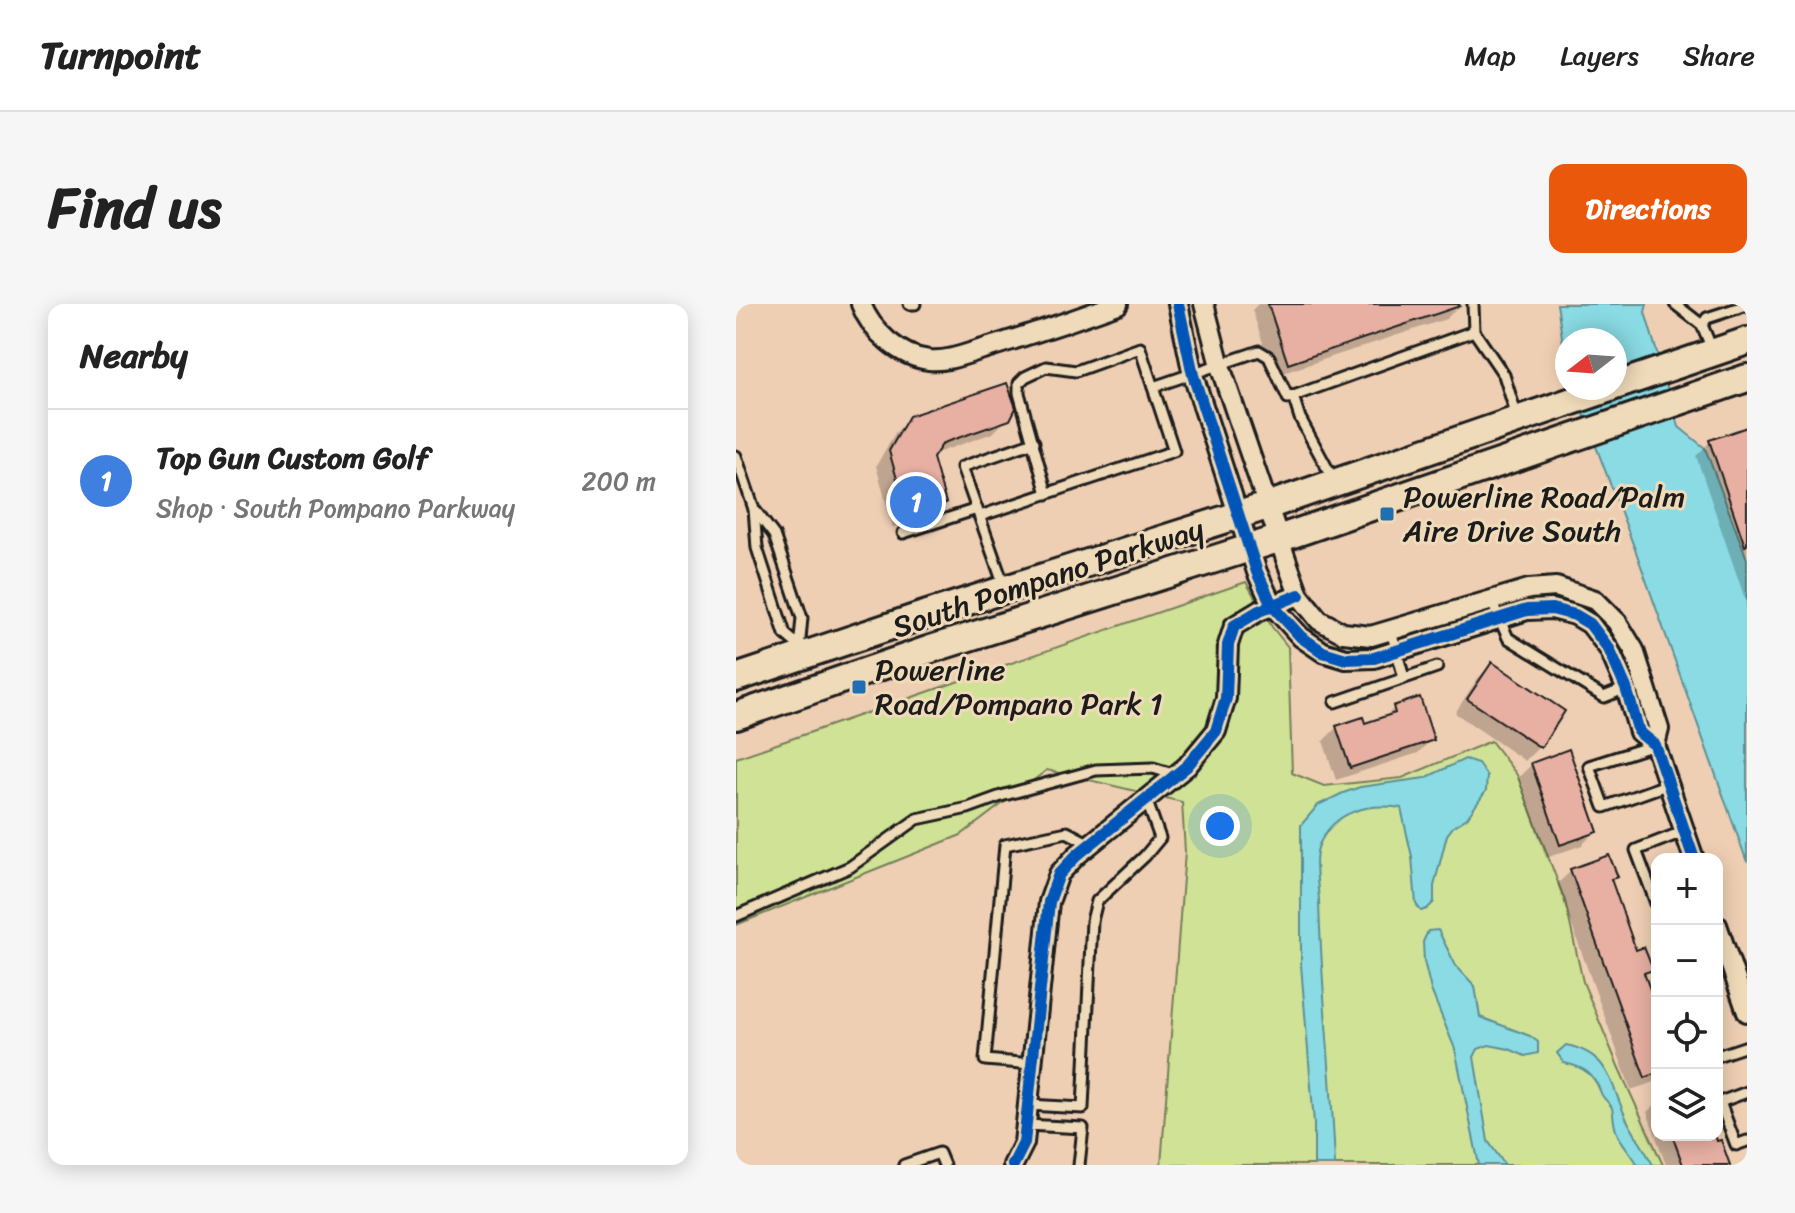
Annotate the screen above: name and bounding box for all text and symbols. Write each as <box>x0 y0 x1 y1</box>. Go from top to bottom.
text: Turnpoint <box>40 22 201 89</box>
text: Map <box>1464 31 1516 80</box>
text: Layers <box>1560 31 1639 80</box>
text: Share <box>1683 31 1755 80</box>
text: Find us <box>48 159 221 258</box>
button: Directions <box>1549 164 1747 253</box>
text: Nearby <box>80 326 188 386</box>
north arrow <box>1555 328 1627 400</box>
text: Top Gun Custom Golf <box>156 431 429 485</box>
text: 1 <box>100 458 112 504</box>
text: 200 m <box>581 458 656 504</box>
place label: Powerline Road/Palm Aire Drive South <box>1402 470 1685 558</box>
pin: 1 <box>890 472 942 532</box>
text: Shop · South Pompano Parkway <box>156 485 515 531</box>
street label: South Pompano Parkway <box>885 502 1212 654</box>
marker: Powerline Road/Palm Aire Drive South <box>1378 505 1396 523</box>
place label: Powerline Road/Pompano Park 1 <box>875 643 1163 731</box>
marker: Powerline Road/Pompano Park 1 <box>850 678 868 696</box>
your location <box>1200 806 1240 846</box>
map controls <box>1651 853 1723 1141</box>
button: + <box>1651 853 1723 925</box>
button: − <box>1651 925 1723 997</box>
button: locate <box>1651 997 1723 1069</box>
button: layers <box>1651 1069 1723 1141</box>

